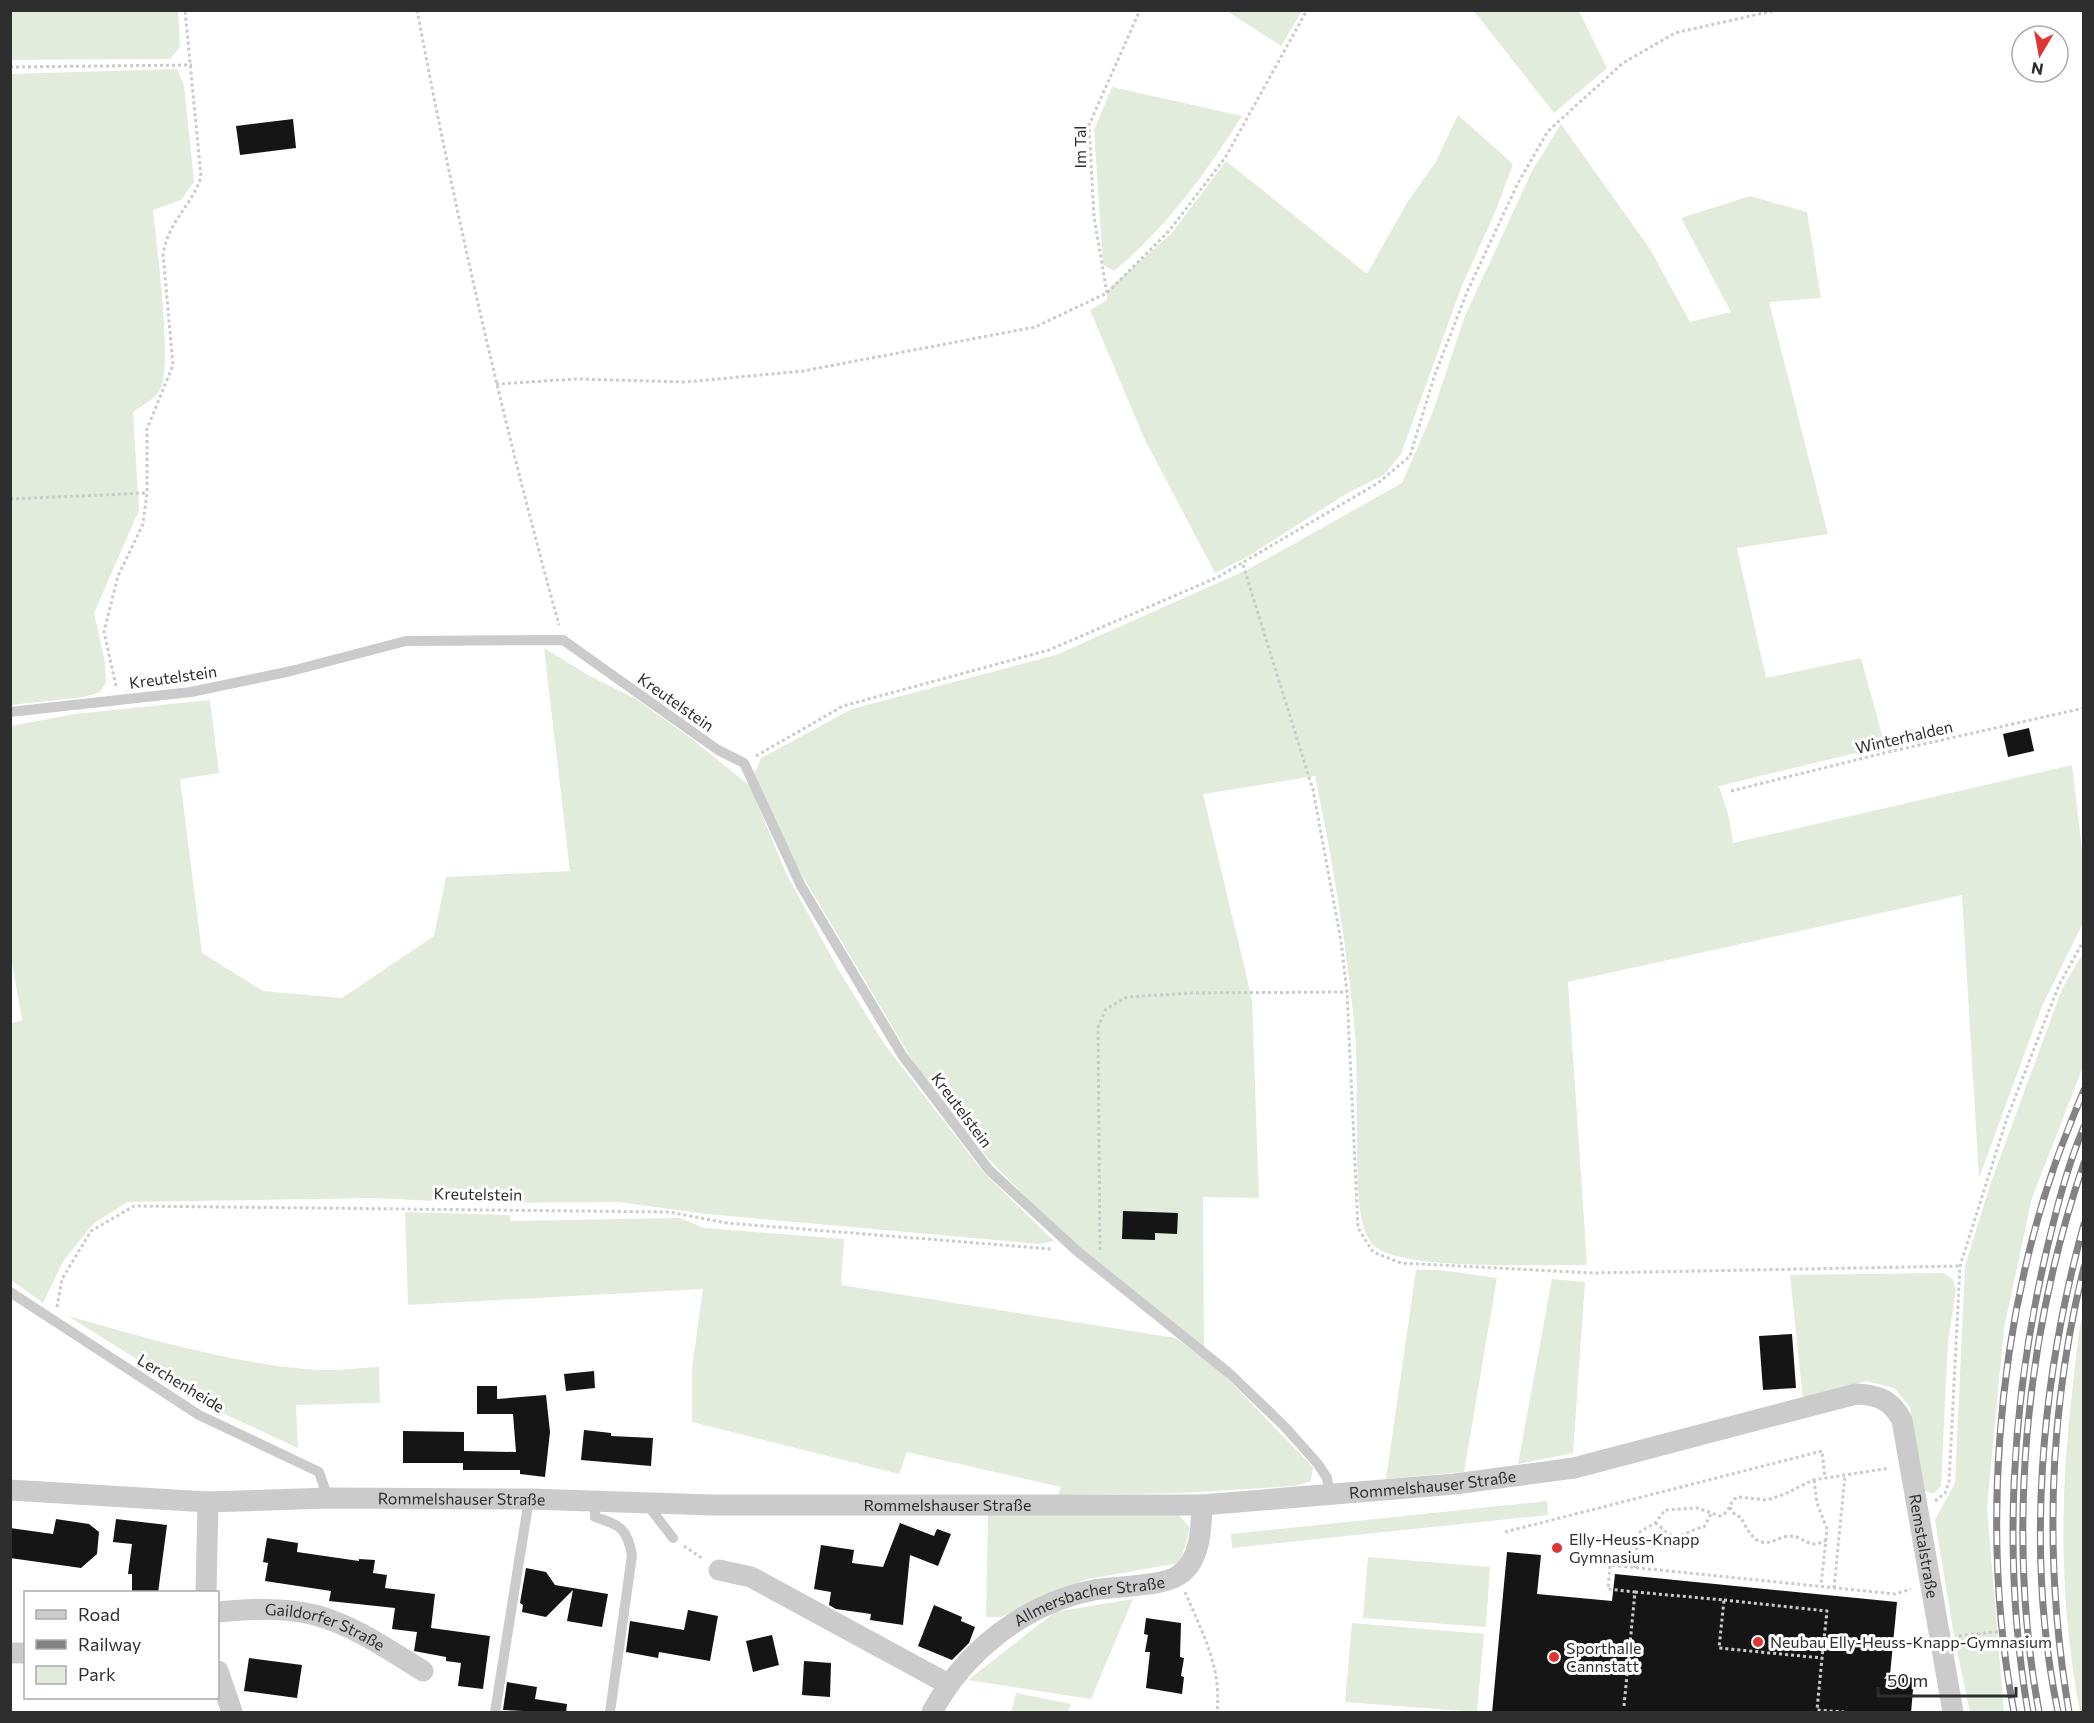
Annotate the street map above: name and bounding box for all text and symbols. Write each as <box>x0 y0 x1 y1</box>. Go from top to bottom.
north arrow <box>2010 24 2070 84</box>
text: N <box>2030 59 2045 80</box>
street label: Im Tal <box>1070 126 1089 168</box>
street label: Kreutelstein <box>128 661 218 692</box>
street label: Kreutelstein <box>635 668 718 735</box>
street label: Winterhalden <box>1853 716 1954 757</box>
street label: Kreutelstein <box>928 1069 997 1151</box>
street label: Kreutelstein <box>434 1183 522 1204</box>
street label: Lerchenheide <box>134 1349 228 1416</box>
street label: Rommelshauser Straße <box>1348 1466 1517 1502</box>
street label: Rommelshauser Straße <box>378 1488 546 1509</box>
street label: Remstalstraße <box>1906 1492 1943 1600</box>
street label: Rommelshauser Straße <box>864 1495 1031 1514</box>
place label: Elly-Heuss-Knapp Gymnasium <box>1569 1529 1700 1566</box>
marker: Elly-Heuss-Knapp Gymnasium <box>1550 1541 1564 1555</box>
street label: Allmersbacher Straße <box>1010 1571 1166 1630</box>
legend <box>24 1591 219 1699</box>
street label: Gaildorfer Straße <box>265 1599 388 1654</box>
text: Road <box>78 1603 120 1625</box>
place label: Neubau Elly-Heuss-Knapp-Gymnasium <box>1770 1632 2052 1651</box>
text: Railway <box>78 1633 141 1655</box>
marker: Neubau Elly-Heuss-Knapp-Gymnasium <box>1751 1635 1765 1649</box>
place label: Sporthalle Cannstatt <box>1566 1638 1641 1675</box>
marker: Sporthalle Cannstatt <box>1547 1650 1561 1664</box>
scale bar <box>1878 1660 2016 1698</box>
text: Park <box>78 1663 116 1685</box>
text: 50 m <box>1887 1669 1928 1691</box>

